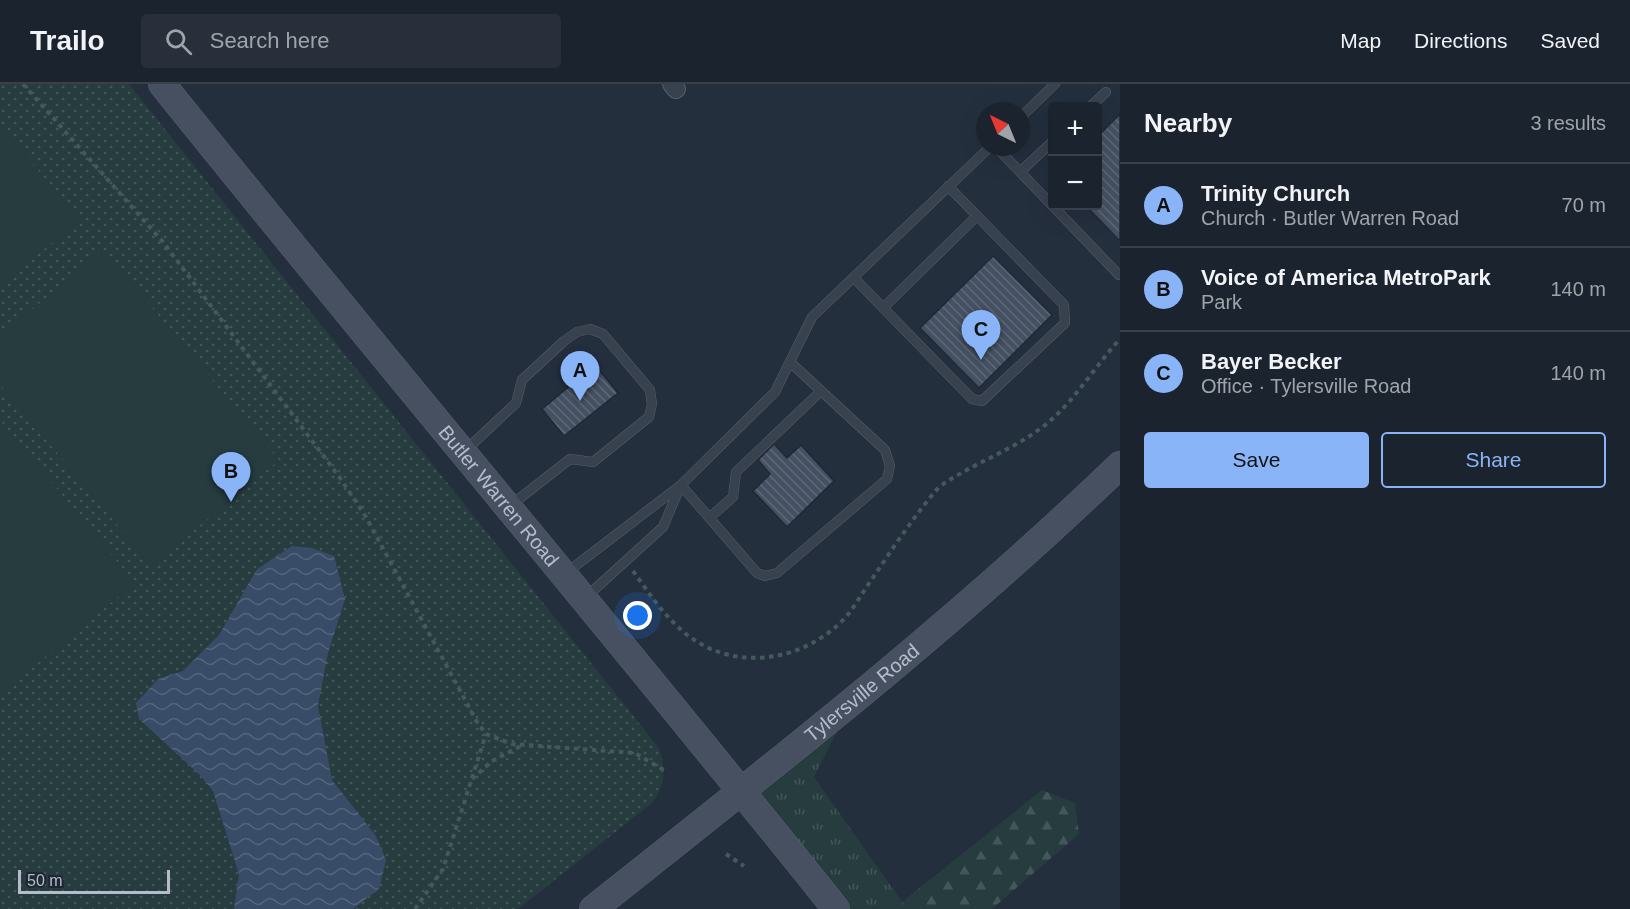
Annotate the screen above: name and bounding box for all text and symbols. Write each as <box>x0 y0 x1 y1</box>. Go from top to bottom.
search box <box>141 14 561 68</box>
text: Trailo <box>30 25 105 56</box>
icon: search <box>162 25 195 58</box>
text: Search here <box>210 28 330 53</box>
text: Map <box>1340 29 1381 52</box>
text: Directions <box>1414 29 1507 52</box>
text: Saved <box>1540 29 1600 52</box>
north arrow <box>976 102 1030 156</box>
map controls <box>1048 102 1102 210</box>
button: + <box>1048 102 1102 156</box>
text: Nearby <box>1144 108 1232 138</box>
text: 3 results <box>1530 112 1606 134</box>
button: − <box>1048 156 1102 210</box>
text: Trinity Church <box>1201 181 1350 206</box>
text: A <box>1156 194 1171 216</box>
text: 70 m <box>1562 194 1606 216</box>
text: Church · Butler Warren Road <box>1201 207 1459 229</box>
text: Voice of America MetroPark <box>1201 265 1491 290</box>
text: B <box>1156 278 1171 300</box>
text: 140 m <box>1550 278 1606 300</box>
text: Park <box>1201 291 1242 313</box>
pin: C <box>962 310 1000 360</box>
text: Bayer Becker <box>1201 349 1342 374</box>
pin: A <box>560 352 600 401</box>
text: C <box>1156 362 1171 384</box>
text: 140 m <box>1550 362 1606 384</box>
text: Office · Tylersville Road <box>1201 375 1411 397</box>
street label: Butler Warren Road <box>434 421 563 571</box>
button: Save <box>1144 432 1369 488</box>
button: Share <box>1381 432 1606 488</box>
pin: B <box>212 452 250 502</box>
your location <box>623 601 652 630</box>
street label: Tylersville Road <box>801 639 923 746</box>
scale bar <box>18 867 170 894</box>
text: 50 m <box>27 872 63 889</box>

